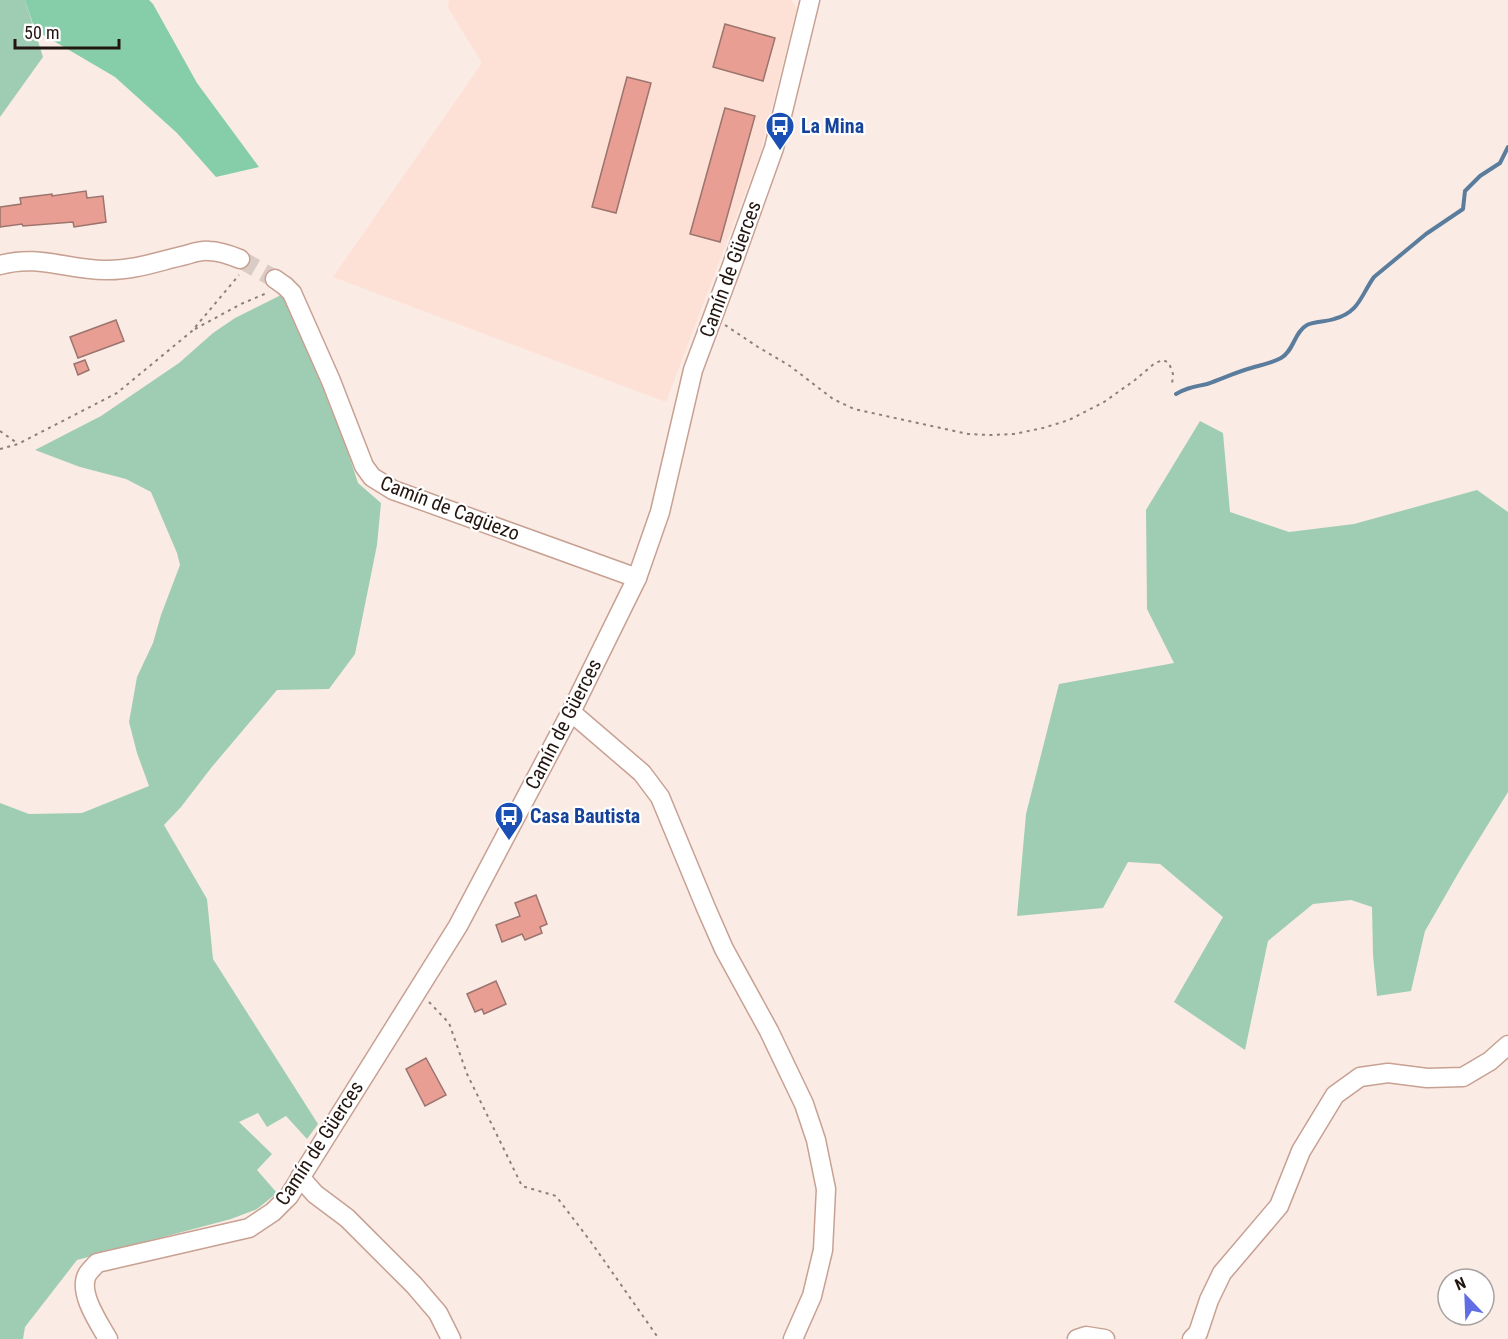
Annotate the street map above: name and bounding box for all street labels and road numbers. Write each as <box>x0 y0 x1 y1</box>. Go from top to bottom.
street label: Camín de Güerces <box>694 198 766 340</box>
street label: Camín de Cagüezo <box>377 470 523 546</box>
street label: Camín de Güerces <box>520 655 606 793</box>
street label: Camín de Güerces <box>270 1076 368 1210</box>

